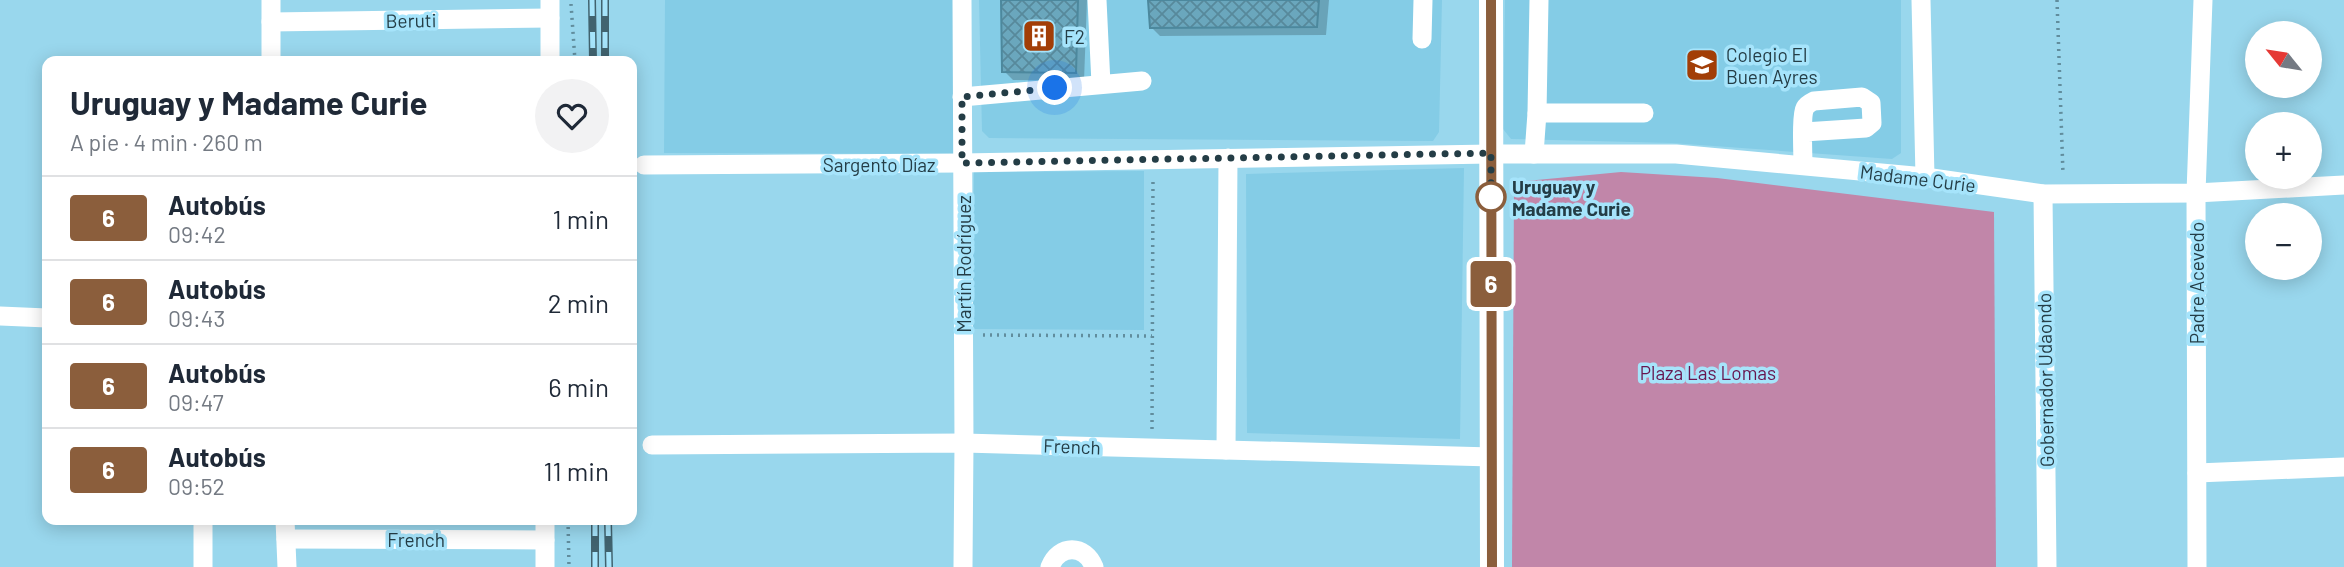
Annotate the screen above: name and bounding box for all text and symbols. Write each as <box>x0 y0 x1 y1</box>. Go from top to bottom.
street label: Beruti <box>385 8 437 32</box>
building icon: F2 <box>1020 17 1058 55</box>
north arrow <box>2245 21 2322 98</box>
map controls <box>2245 21 2322 280</box>
place label: F2 <box>1064 25 1085 48</box>
place label: Colegio El Buen Ayres <box>1726 43 1818 88</box>
school or university icon: Colegio El Buen Ayres <box>1683 46 1721 84</box>
your location <box>1037 70 1072 105</box>
button: heart <box>535 79 609 153</box>
text: Uruguay y Madame Curie <box>70 82 427 122</box>
button: + <box>2245 112 2322 189</box>
text: A pie · 4 min · 260 m <box>70 128 263 156</box>
street label: Sargento Díaz <box>823 153 935 176</box>
street label: Madame Curie <box>1859 159 1977 197</box>
place label: Uruguay y Madame Curie <box>1512 175 1631 220</box>
marker: Uruguay y Madame Curie <box>1476 182 1506 212</box>
text: Autobús <box>168 189 266 220</box>
street label: Martín Rodríguez <box>952 195 975 333</box>
text: 6 <box>102 203 115 232</box>
text: 1 min <box>553 203 609 234</box>
button: − <box>2245 203 2322 280</box>
text: 09:42 <box>168 220 226 248</box>
street label: Padre Acevedo <box>2185 222 2208 344</box>
line badge: 6 <box>1468 261 1514 307</box>
text: 6 <box>1485 269 1497 298</box>
text: Autobús <box>168 273 266 304</box>
text: 6 <box>102 287 115 316</box>
text: 2 min <box>548 287 609 318</box>
street label: Gobernador Udaondo <box>2032 293 2058 467</box>
text: 09:43 <box>168 304 225 332</box>
text: Autobús <box>168 357 266 388</box>
park label: Plaza Las Lomas <box>1640 361 1776 384</box>
text: 6 <box>102 371 115 400</box>
text: 6 min <box>548 371 609 402</box>
text: 09:47 <box>168 388 224 416</box>
street label: French <box>1043 433 1101 459</box>
text: Autobús <box>168 441 266 472</box>
text: 6 <box>102 455 115 484</box>
text: 11 min <box>543 455 609 486</box>
text: 09:52 <box>168 472 225 500</box>
street label: French <box>387 528 445 551</box>

